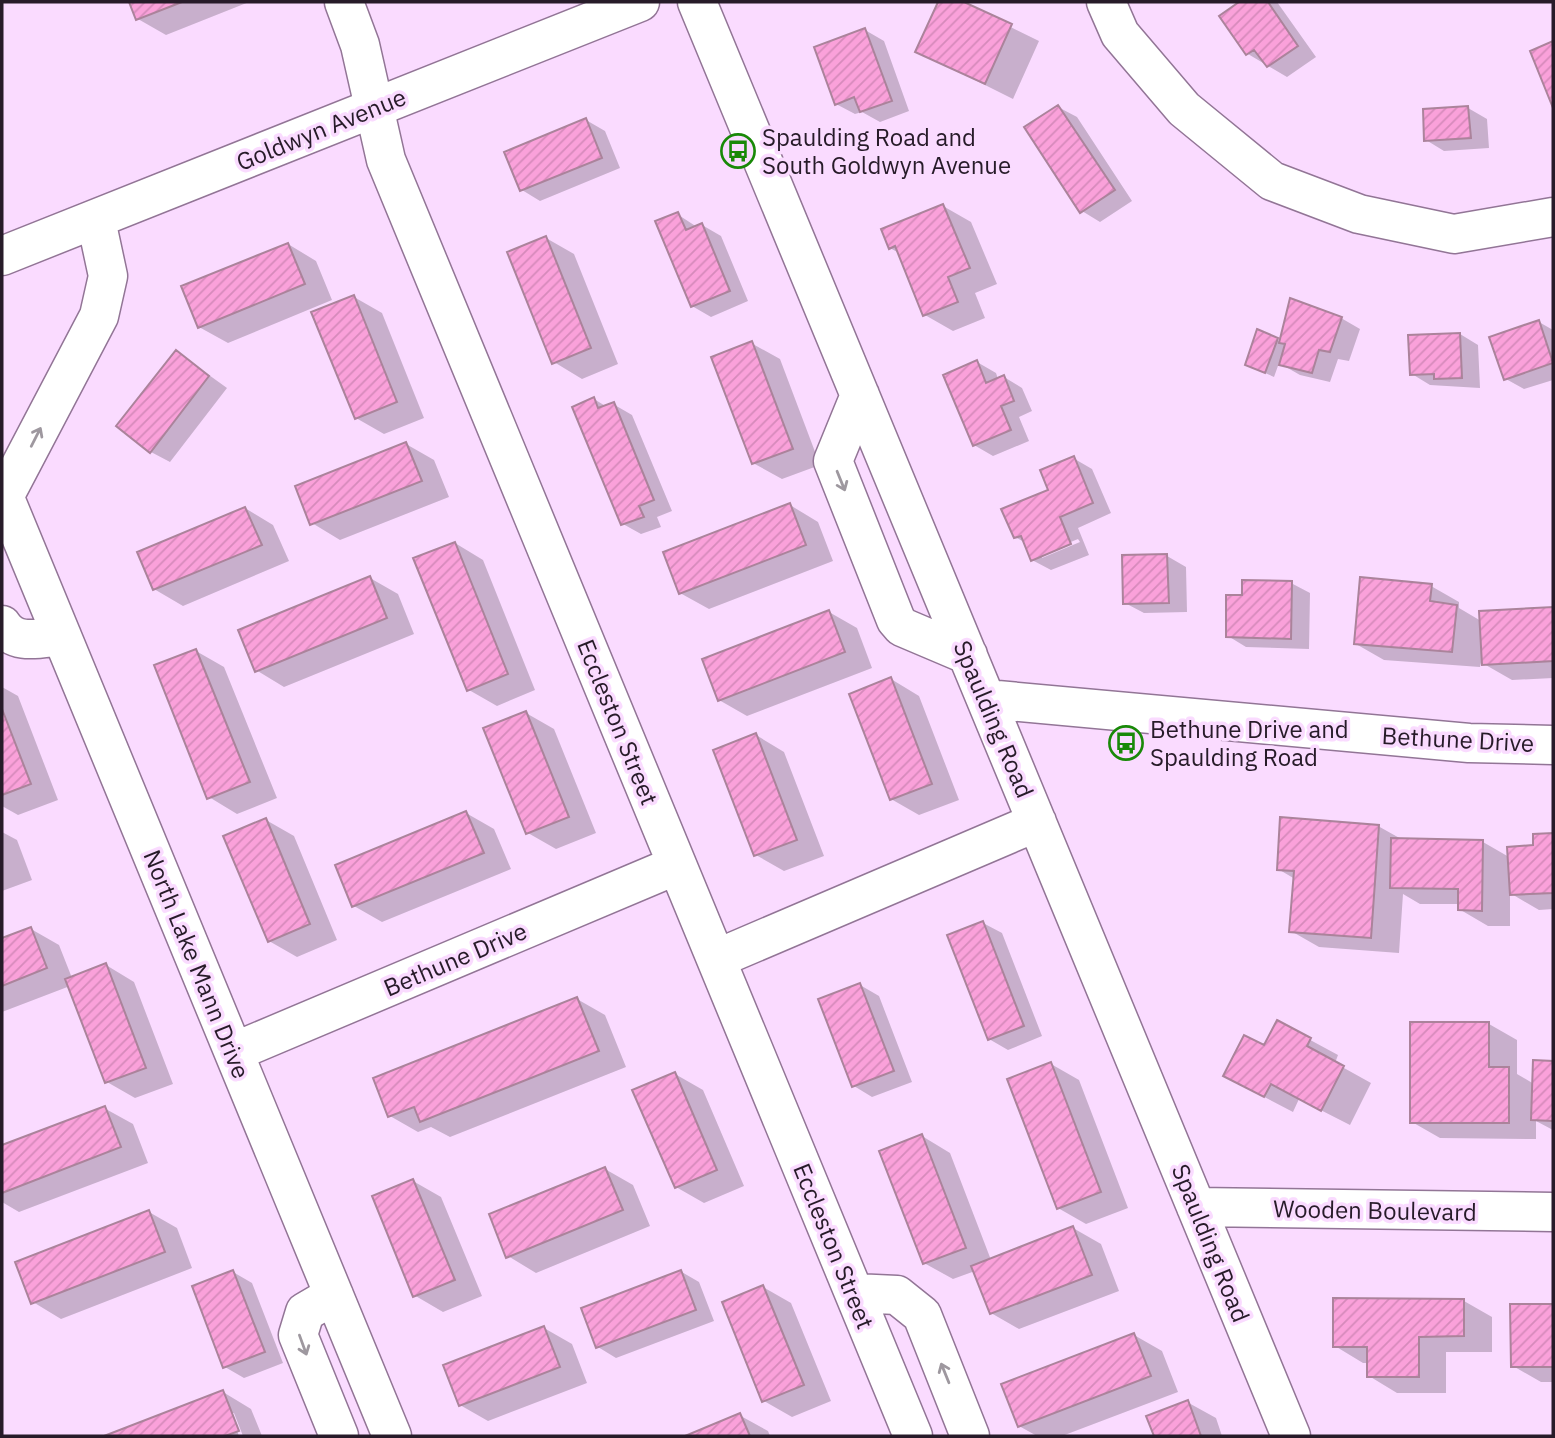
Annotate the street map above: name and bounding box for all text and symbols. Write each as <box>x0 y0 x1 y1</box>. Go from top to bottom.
street label: Goldwyn Avenue <box>231 80 411 178</box>
place label: Spaulding Road and South Goldwyn Avenue <box>762 121 1011 181</box>
bus stop icon: Spaulding Road and South Goldwyn Avenue <box>719 132 757 170</box>
one-way arrow <box>29 427 43 448</box>
one-way arrow <box>835 470 848 491</box>
street label: Eccleston Street <box>570 634 666 810</box>
street label: Spaulding Road <box>946 635 1042 803</box>
place label: Bethune Drive and Spaulding Road <box>1150 713 1349 773</box>
street label: Bethune Drive <box>1381 719 1535 759</box>
bus stop icon: Bethune Drive and Spaulding Road <box>1107 724 1145 762</box>
street label: North Lake Mann Drive <box>136 845 258 1083</box>
street label: Bethune Drive <box>378 914 532 1004</box>
street label: Eccleston Street <box>786 1158 882 1334</box>
street label: Spaulding Road <box>1165 1159 1257 1327</box>
street label: Wooden Boulevard <box>1273 1192 1477 1228</box>
one-way arrow <box>297 1334 310 1356</box>
one-way arrow <box>937 1363 950 1384</box>

